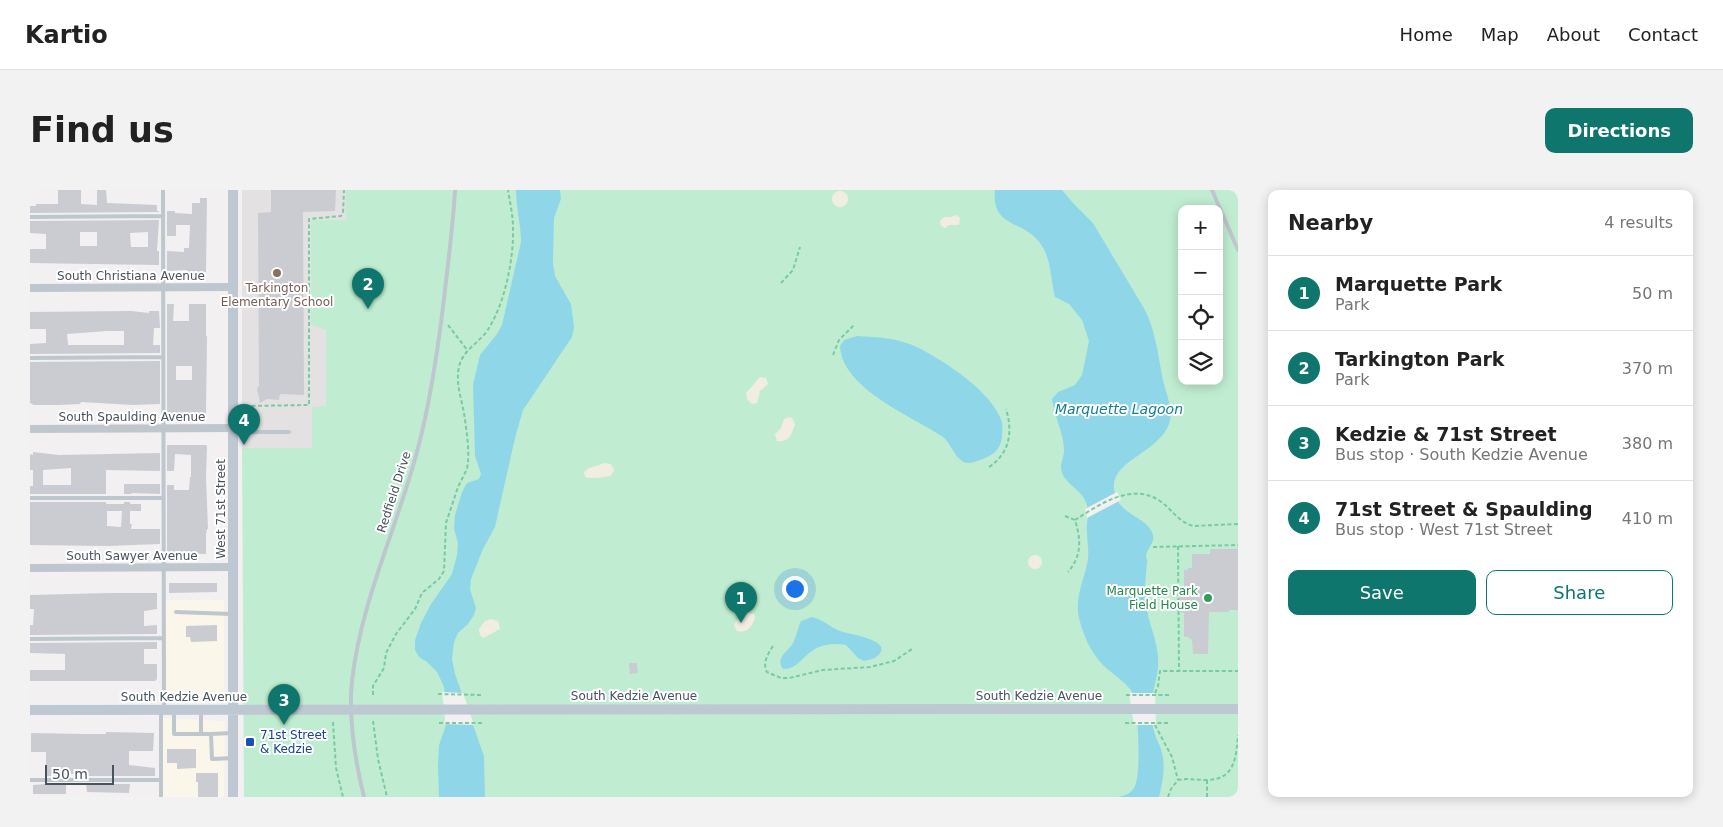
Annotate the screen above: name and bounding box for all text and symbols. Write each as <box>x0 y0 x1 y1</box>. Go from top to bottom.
text: Kartio <box>25 21 108 49</box>
text: Home <box>1400 24 1453 45</box>
text: Map <box>1481 24 1519 45</box>
text: About <box>1547 24 1600 45</box>
text: Contact <box>1628 24 1698 45</box>
button: Directions <box>1545 108 1693 153</box>
text: Find us <box>30 110 174 150</box>
map controls <box>1178 205 1223 385</box>
button: + <box>1178 205 1223 250</box>
text: Nearby <box>1288 211 1373 235</box>
text: 4 results <box>1604 213 1673 232</box>
button: − <box>1178 250 1223 295</box>
marker: Tarkington Elementary School <box>271 267 283 279</box>
pin: 2 <box>352 268 384 309</box>
street label: South Christiana Avenue <box>57 269 205 283</box>
text: Marquette Park <box>1335 273 1502 295</box>
place label: Tarkington Elementary School <box>221 281 333 309</box>
text: 1 <box>1298 284 1310 303</box>
text: 50 m <box>1632 284 1673 303</box>
button: locate <box>1178 295 1223 340</box>
text: Park <box>1335 295 1370 314</box>
button: layers <box>1178 340 1223 385</box>
text: Tarkington Park <box>1335 348 1505 370</box>
text: 2 <box>1298 359 1310 378</box>
text: 370 m <box>1622 359 1673 378</box>
text: Park <box>1335 370 1370 389</box>
water label: Marquette Lagoon <box>1055 401 1183 417</box>
pin: 4 <box>228 404 260 445</box>
street label: South Spaulding Avenue <box>59 410 205 424</box>
text: Kedzie & 71st Street <box>1335 423 1557 445</box>
text: 3 <box>1298 434 1310 453</box>
text: 380 m <box>1622 434 1673 453</box>
text: Bus stop · South Kedzie Avenue <box>1335 445 1588 464</box>
street label: Redfield Drive <box>374 450 414 534</box>
street label: West 71st Street <box>214 459 228 559</box>
text: 71st Street & Spaulding <box>1335 498 1593 520</box>
text: 4 <box>1298 509 1310 528</box>
text: 410 m <box>1622 509 1673 528</box>
text: Bus stop · West 71st Street <box>1335 520 1552 539</box>
street label: South Sawyer Avenue <box>66 549 198 563</box>
button: Save <box>1288 570 1476 615</box>
button: Share <box>1486 570 1673 615</box>
your location <box>782 576 808 602</box>
pin: 1 <box>725 582 757 623</box>
place label: Marquette Park Field House <box>1106 584 1198 612</box>
marker: Marquette Park Field House <box>1202 592 1214 604</box>
pin: 3 <box>268 684 300 725</box>
street label: South Kedzie Avenue <box>571 689 697 703</box>
street label: South Kedzie Avenue <box>976 689 1102 703</box>
street label: South Kedzie Avenue <box>121 690 247 704</box>
place label: 71st Street & Kedzie <box>260 728 327 756</box>
marker: 71st Street & Kedzie <box>244 736 256 748</box>
scale bar <box>45 762 114 785</box>
text: 50 m <box>52 766 88 782</box>

